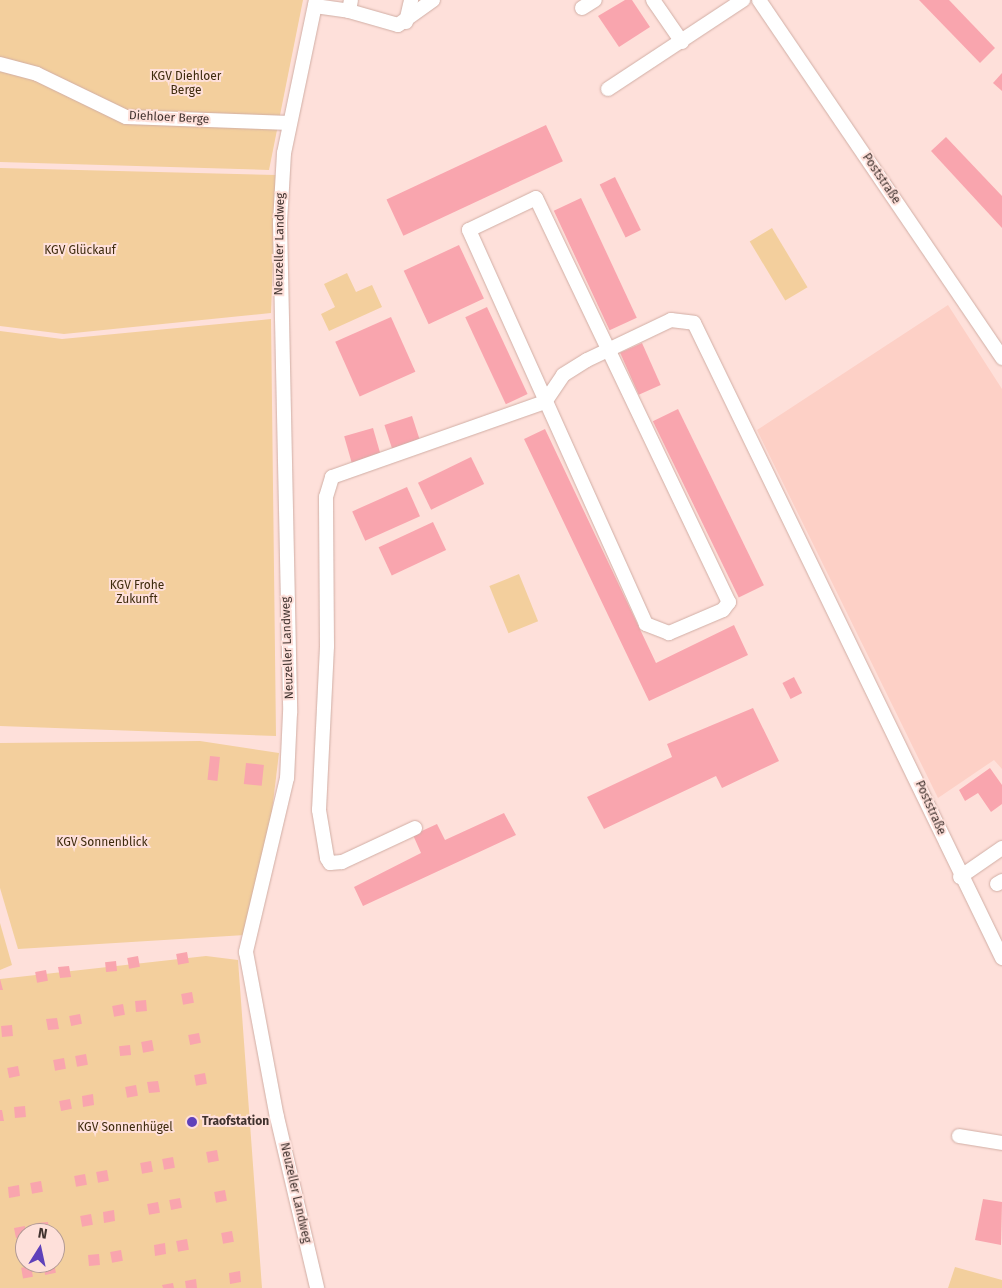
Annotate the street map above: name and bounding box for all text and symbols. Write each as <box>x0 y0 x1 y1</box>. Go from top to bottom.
park label: KGV Diehloer Berge <box>151 70 221 98</box>
street label: Diehloer Berge <box>128 109 210 127</box>
street label: Poststraße <box>859 151 903 207</box>
street label: Neuzeller Landweg <box>272 193 288 295</box>
park label: KGV Glückauf <box>44 244 116 258</box>
park label: KGV Frohe Zukunft <box>110 579 164 607</box>
street label: Neuzeller Landweg <box>279 596 297 700</box>
street label: Poststraße <box>912 779 948 837</box>
park label: KGV Sonnenblick <box>56 836 148 850</box>
place label: Traofstation <box>202 1115 269 1129</box>
marker: Traofstation <box>186 1116 198 1128</box>
park label: KGV Sonnenhügel <box>77 1121 173 1135</box>
street label: Neuzeller Landweg <box>276 1141 314 1245</box>
north arrow <box>15 1223 65 1273</box>
text: N <box>36 1225 49 1243</box>

